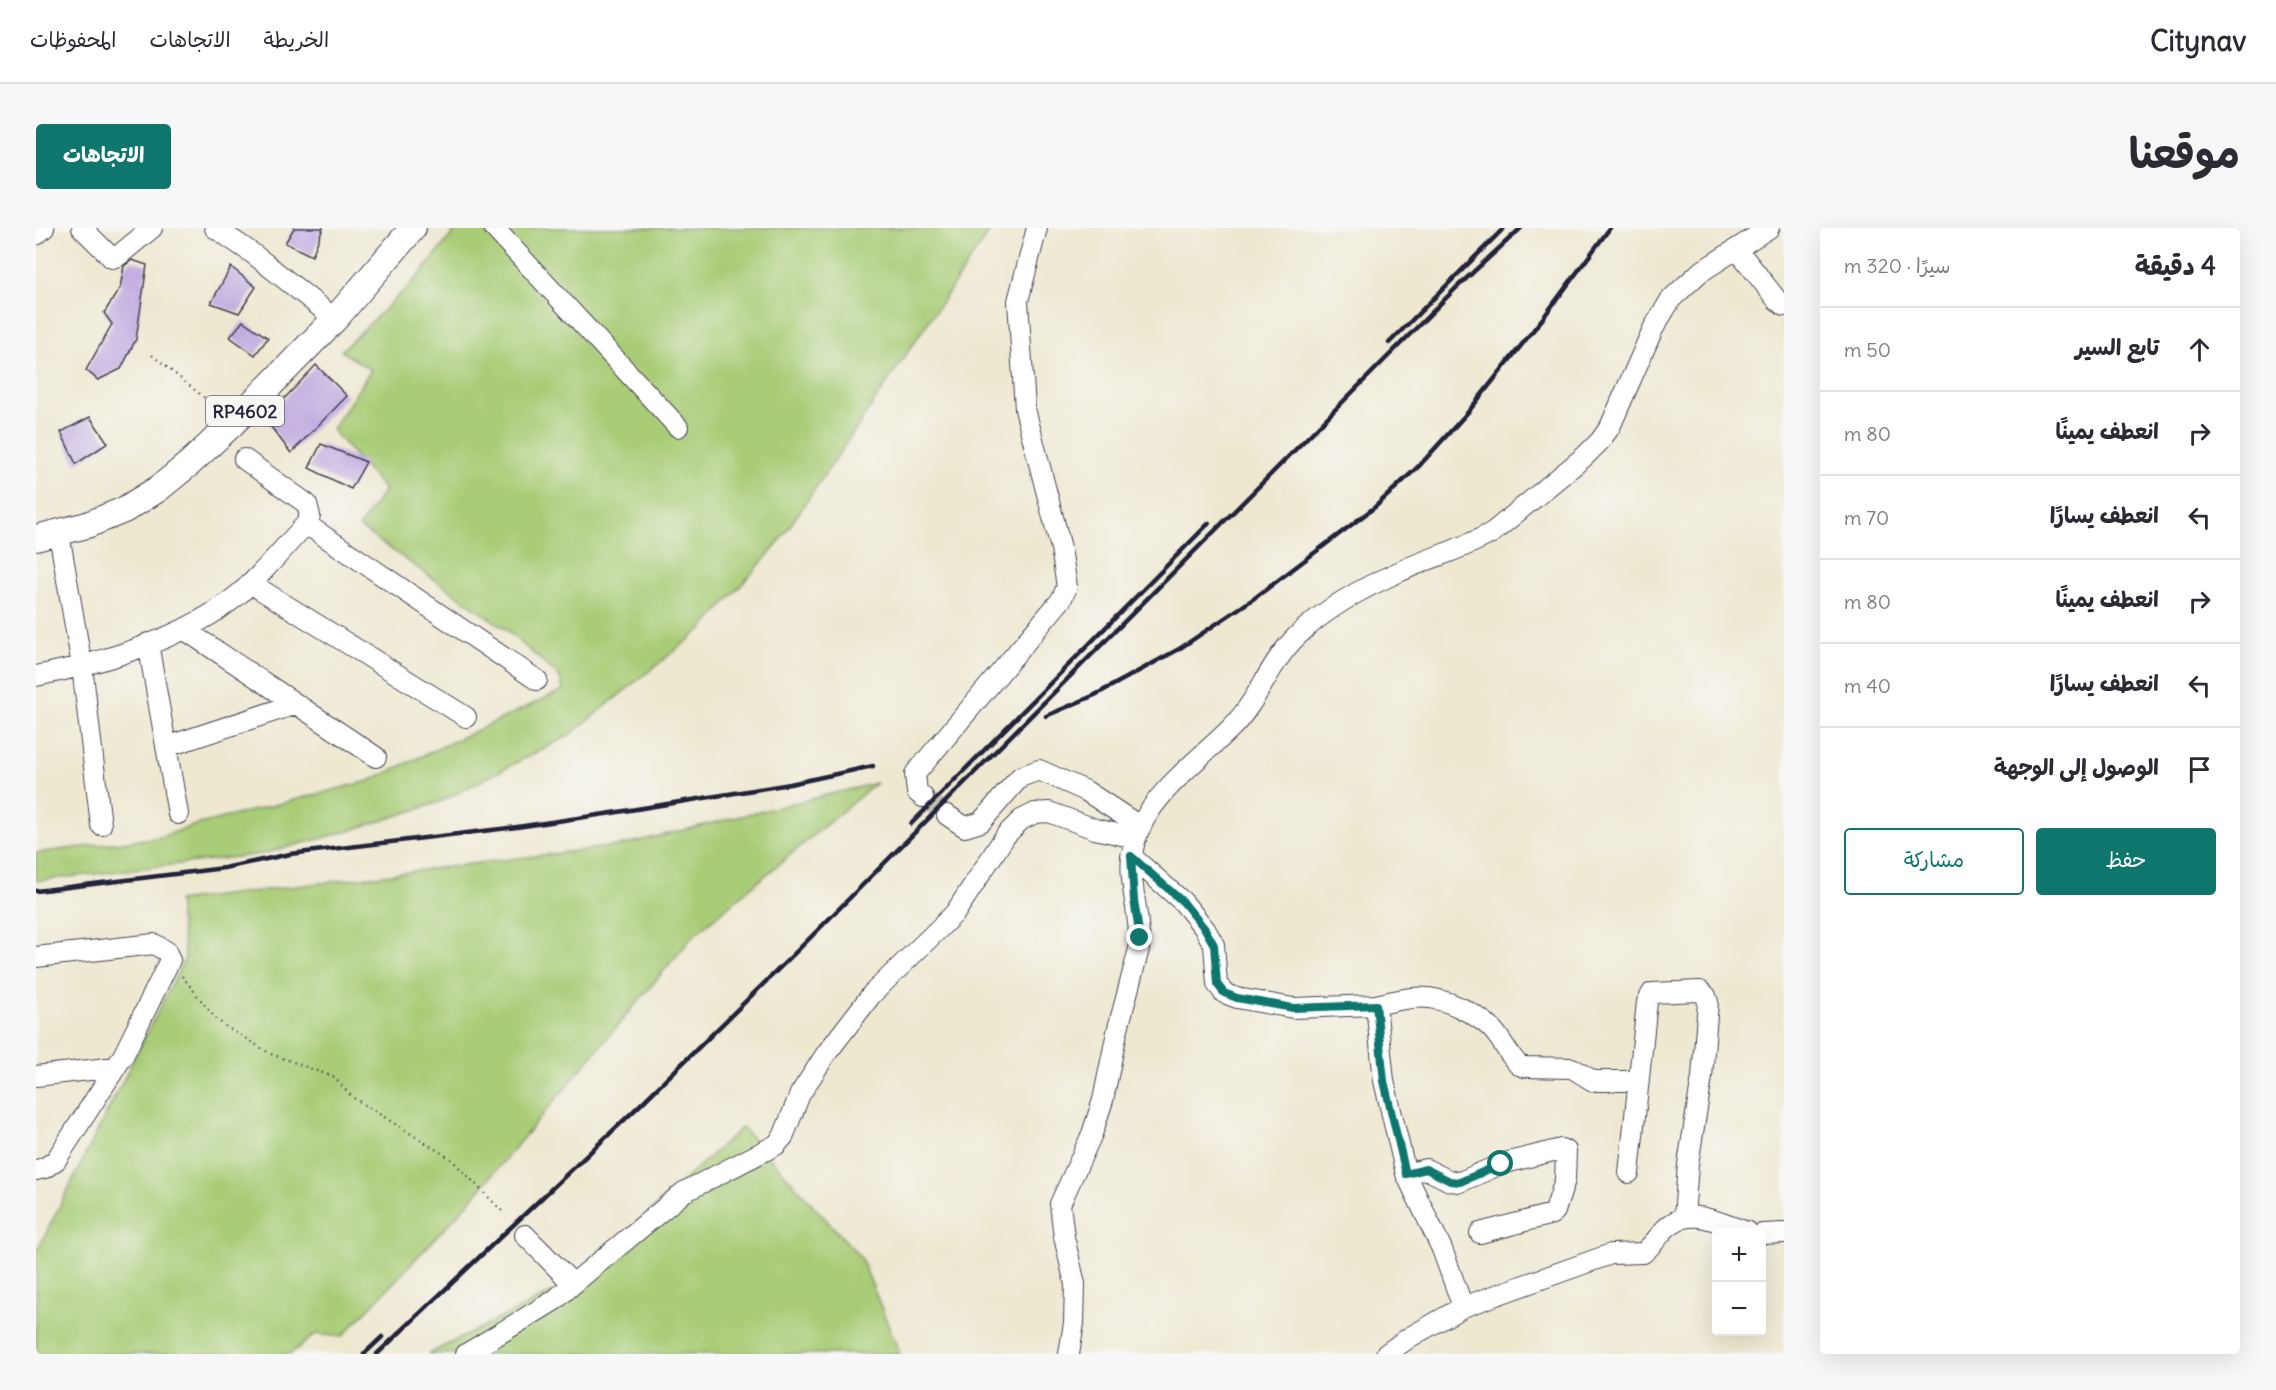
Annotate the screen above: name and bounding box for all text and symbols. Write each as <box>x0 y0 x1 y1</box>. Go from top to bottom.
text: Citynav <box>2150 23 2246 59</box>
text: المحفوظات <box>30 26 116 53</box>
text: الاتجاهات <box>149 26 231 53</box>
text: الخريطة <box>264 26 329 53</box>
button: الاتجاهات <box>36 124 171 189</box>
text: موقعنا <box>2129 127 2240 179</box>
text: 4 دقيقة <box>2135 249 2216 282</box>
text: سيرًا · 320 m <box>1844 253 1951 278</box>
text: تابع السير <box>2075 333 2159 361</box>
icon: ahead <box>2183 333 2216 366</box>
text: 50 m <box>1844 337 1891 362</box>
road number: RP4602 <box>206 396 284 426</box>
text: انعطف يمينًا <box>2056 417 2159 445</box>
icon: right <box>2183 417 2216 450</box>
text: 80 m <box>1844 421 1891 446</box>
text: انعطف يسارًا <box>2050 501 2159 529</box>
icon: left <box>2183 501 2216 534</box>
text: 70 m <box>1844 505 1889 530</box>
text: انعطف يمينًا <box>2056 585 2159 613</box>
icon: right <box>2183 585 2216 618</box>
text: 80 m <box>1844 589 1891 614</box>
text: انعطف يسارًا <box>2050 669 2159 697</box>
icon: left <box>2183 669 2216 702</box>
text: 40 m <box>1844 673 1891 698</box>
text: الوصول إلى الوجهة <box>1994 753 2159 781</box>
icon: arrive <box>2183 753 2216 786</box>
button: مشاركة <box>1844 828 2024 895</box>
button: حفظ <box>2036 828 2216 895</box>
route end <box>1126 924 1152 950</box>
route start <box>1487 1150 1513 1176</box>
map controls <box>1712 1228 1766 1336</box>
button: + <box>1712 1228 1766 1282</box>
button: − <box>1712 1282 1766 1336</box>

